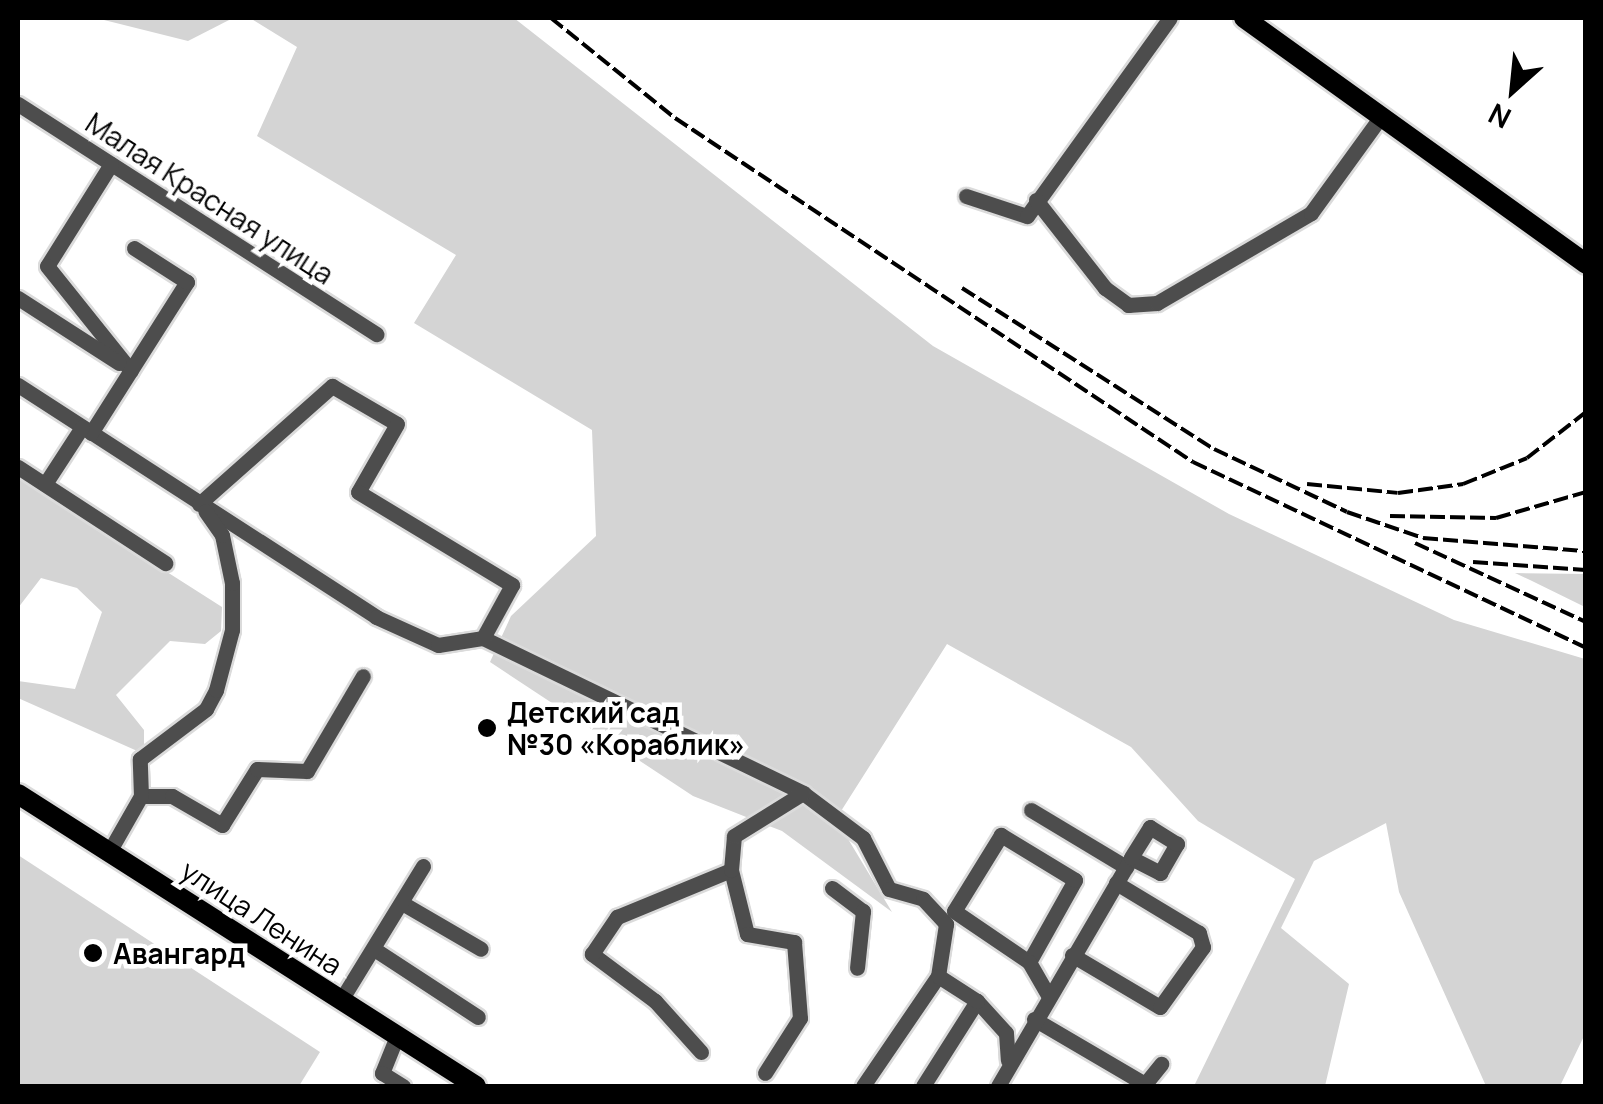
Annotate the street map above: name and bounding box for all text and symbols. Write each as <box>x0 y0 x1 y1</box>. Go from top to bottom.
north arrow <box>1463 40 1563 140</box>
text: N <box>1482 95 1517 138</box>
street label: Малая Красная улица <box>80 105 340 291</box>
place label: Детский сад №30 «Кораблик» <box>507 695 745 761</box>
marker: Детский сад №30 «Кораблик» <box>476 717 498 739</box>
street label: улица Ленина <box>175 852 349 982</box>
place label: Авангард <box>113 936 245 970</box>
marker: Авангард <box>82 942 104 964</box>

